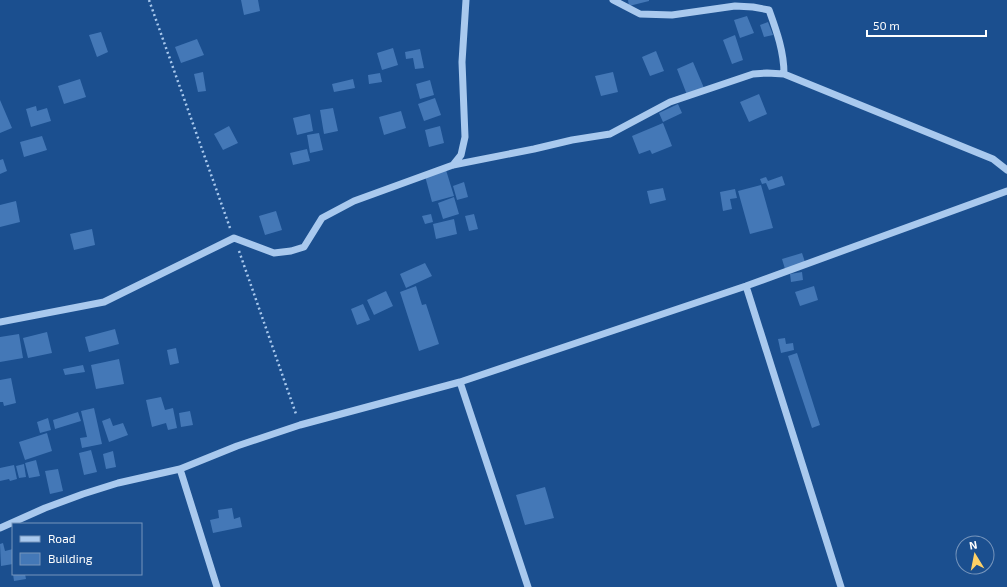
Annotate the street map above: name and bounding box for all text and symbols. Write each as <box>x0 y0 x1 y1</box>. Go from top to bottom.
scale bar <box>867 12 986 38</box>
text: 50 m <box>873 18 900 32</box>
legend <box>12 523 142 575</box>
text: Road <box>48 531 76 545</box>
north arrow <box>955 535 995 575</box>
text: N <box>968 538 978 552</box>
text: Building <box>48 551 93 565</box>

